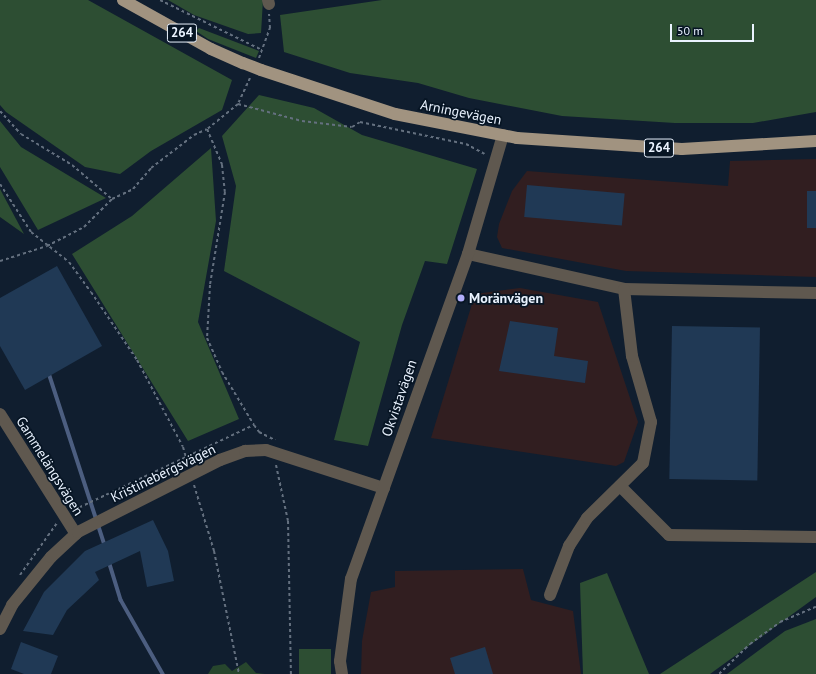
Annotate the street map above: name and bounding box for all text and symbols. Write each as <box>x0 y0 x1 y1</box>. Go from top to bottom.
scale bar <box>672 16 756 42</box>
road number: 264 <box>166 22 198 44</box>
text: 50 m <box>677 23 703 38</box>
street label: Arningevägen <box>419 96 503 128</box>
road number: 264 <box>643 137 675 159</box>
place label: Moränvägen <box>469 290 543 306</box>
marker: Moränvägen <box>456 293 466 303</box>
street label: Okvistavägen <box>378 357 420 439</box>
street label: Gammelängsvägen <box>13 413 87 519</box>
street label: Kristinebergsvägen <box>108 440 218 506</box>

